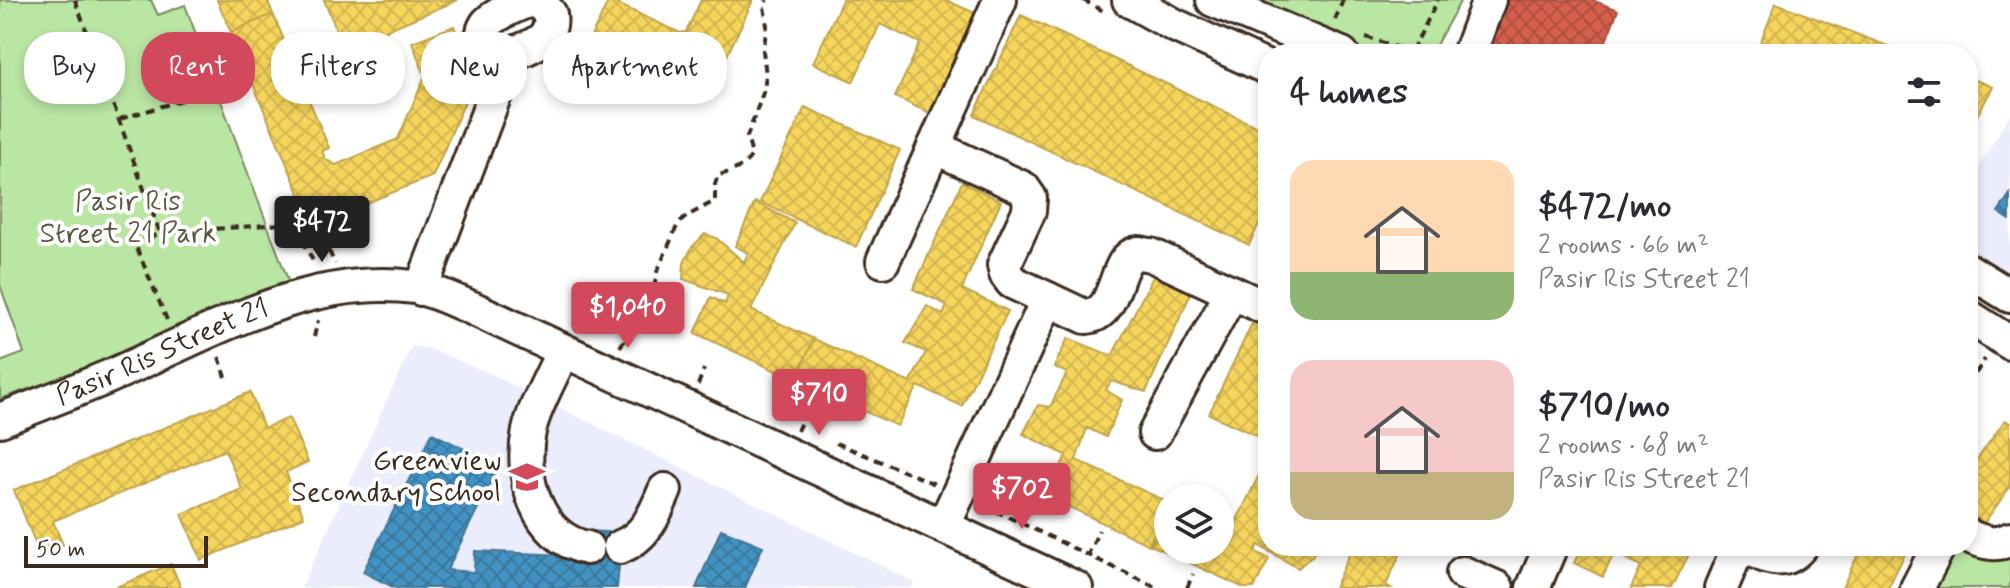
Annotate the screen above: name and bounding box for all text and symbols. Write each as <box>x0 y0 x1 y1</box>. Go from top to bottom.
chip: Buy <box>24 32 125 104</box>
chip: Rent <box>141 32 255 104</box>
chip: Filters <box>271 32 405 104</box>
chip: New <box>421 32 527 104</box>
chip: Apartment <box>543 32 727 104</box>
text: 4 homes <box>1290 70 1408 115</box>
icon: filters <box>1902 70 1946 114</box>
park label: Pasir Ris Street 21 Park <box>40 184 216 253</box>
text: $472/mo <box>1538 184 1672 229</box>
icon: home <box>1354 192 1450 288</box>
pin: $472 <box>275 196 369 264</box>
text: $472 <box>292 205 352 239</box>
text: 2 rooms · 66 m² <box>1538 229 1709 263</box>
text: Pasir Ris Street 21 <box>1538 263 1750 297</box>
pin: $1,040 <box>563 282 693 350</box>
street label: Pasir Ris Street 21 <box>51 290 274 415</box>
text: $1,040 <box>589 291 667 325</box>
pin: $710 <box>772 369 866 437</box>
text: $710 <box>790 378 848 412</box>
text: $710/mo <box>1538 384 1670 429</box>
icon: home <box>1354 392 1450 488</box>
text: 2 rooms · 68 m² <box>1538 429 1709 463</box>
place label: Greenview Secondary School <box>291 443 501 512</box>
school or university icon: Greenview Secondary School <box>508 458 546 496</box>
pin: $702 <box>975 463 1069 531</box>
text: Pasir Ris Street 21 <box>1538 463 1750 497</box>
text: $702 <box>991 472 1053 506</box>
map controls <box>1154 484 1234 564</box>
button: layers <box>1154 484 1234 564</box>
scale bar <box>24 532 208 568</box>
text: 50 m <box>36 536 85 564</box>

